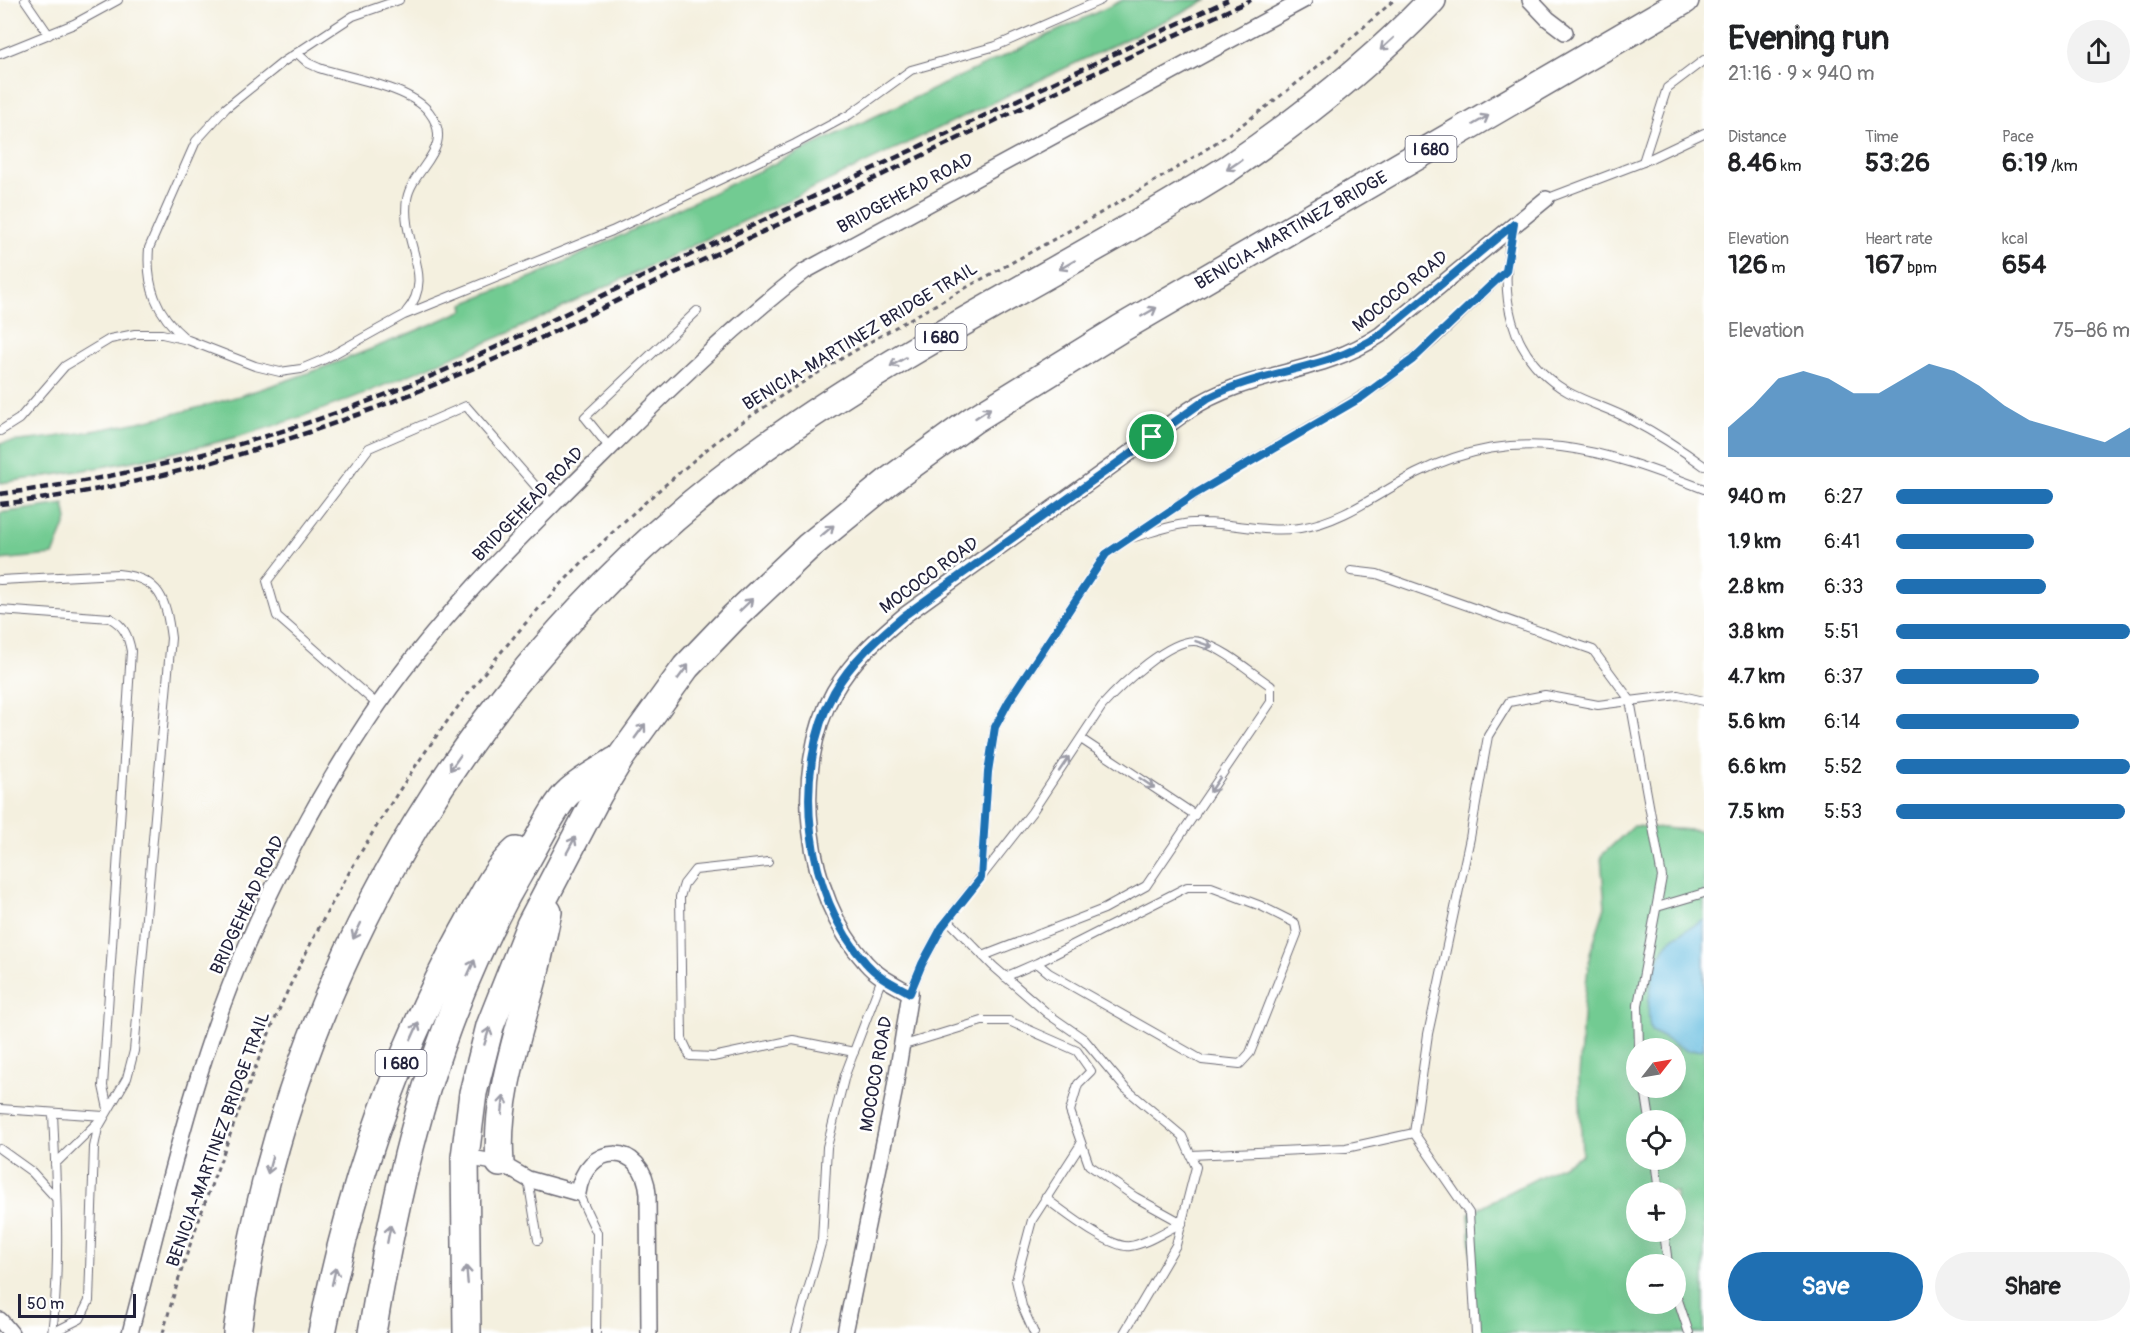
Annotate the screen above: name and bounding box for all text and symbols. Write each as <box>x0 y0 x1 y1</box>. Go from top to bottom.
text: Evening run <box>1728 18 1889 59</box>
button: share <box>2067 20 2130 83</box>
one-way arrow <box>1380 37 1395 51</box>
text: 21:16 · 9 × 940 m <box>1728 61 1875 86</box>
one-way arrow <box>1472 114 1490 125</box>
text: Distance <box>1728 127 1787 147</box>
text: Time <box>1865 127 1898 147</box>
text: Pace <box>2002 127 2034 147</box>
road number: I 680 <box>1406 136 1456 162</box>
text: 8.46 <box>1728 147 1777 179</box>
text: 53:26 <box>1865 147 1930 179</box>
text: 6:19 <box>2002 147 2048 179</box>
street label: BRIDGEHEAD ROAD <box>833 148 977 239</box>
text: km <box>1777 156 1801 176</box>
text: /km <box>2048 156 2078 176</box>
one-way arrow <box>1226 159 1243 171</box>
street label: BENICIA-MARTINEZ BRIDGE <box>1191 166 1392 295</box>
text: Elevation <box>1728 229 1789 249</box>
text: Heart rate <box>1865 229 1932 249</box>
text: kcal <box>2002 229 2028 249</box>
street label: MOCOCO ROAD <box>1348 246 1453 337</box>
text: 126 <box>1728 249 1768 281</box>
text: 167 <box>1865 249 1904 281</box>
text: 654 <box>2002 249 2046 281</box>
street label: BENICIA-MARTINEZ BRIDGE TRAIL <box>739 257 982 416</box>
text: m <box>1768 258 1786 278</box>
text: bpm <box>1904 258 1937 278</box>
one-way arrow <box>1058 259 1075 271</box>
one-way arrow <box>1140 305 1157 317</box>
text: Elevation <box>1728 318 1804 343</box>
text: 75–86 m <box>2053 318 2130 343</box>
road number: I 680 <box>916 324 966 350</box>
one-way arrow <box>890 356 907 368</box>
one-way arrow <box>974 407 991 419</box>
pin <box>1126 411 1177 462</box>
icon: arrive <box>1135 420 1168 453</box>
street label: BRIDGEHEAD ROAD <box>468 442 589 567</box>
text: 940 m <box>1728 484 1786 509</box>
text: 6:27 <box>1824 484 1863 509</box>
one-way arrow <box>819 524 834 538</box>
text: 1.9 km <box>1728 529 1781 554</box>
text: 6:41 <box>1824 529 1860 554</box>
street label: MOCOCO ROAD <box>875 532 983 619</box>
text: 2.8 km <box>1728 574 1784 599</box>
text: 6:33 <box>1824 574 1863 599</box>
one-way arrow <box>739 598 754 613</box>
text: 3.8 km <box>1728 619 1784 644</box>
text: 5:51 <box>1824 619 1859 644</box>
one-way arrow <box>1194 640 1213 651</box>
text: 4.7 km <box>1728 664 1785 689</box>
text: 6:37 <box>1824 664 1863 689</box>
one-way arrow <box>676 665 689 681</box>
text: 5.6 km <box>1728 709 1785 734</box>
text: 6:14 <box>1824 709 1860 734</box>
one-way arrow <box>634 724 646 740</box>
one-way arrow <box>449 754 461 770</box>
text: 6.6 km <box>1728 754 1786 779</box>
text: 5:52 <box>1824 754 1862 779</box>
one-way arrow <box>1058 756 1070 772</box>
one-way arrow <box>1209 776 1221 793</box>
one-way arrow <box>1138 777 1155 789</box>
text: 7.5 km <box>1728 799 1784 824</box>
text: 5:53 <box>1824 799 1862 824</box>
street label: BRIDGEHEAD ROAD <box>205 832 290 978</box>
one-way arrow <box>565 837 577 854</box>
one-way arrow <box>350 922 362 940</box>
one-way arrow <box>466 960 477 978</box>
street label: BENICIA-MARTINEZ BRIDGE TRAIL <box>161 1008 275 1270</box>
street label: MOCOCO ROAD <box>855 1015 898 1134</box>
one-way arrow <box>409 1023 421 1041</box>
one-way arrow <box>482 1027 493 1046</box>
north arrow <box>1626 1038 1686 1098</box>
map controls <box>1626 1038 1686 1314</box>
road number: I 680 <box>376 1050 426 1076</box>
one-way arrow <box>498 1095 509 1115</box>
button: locate <box>1626 1110 1686 1170</box>
one-way arrow <box>263 1156 275 1175</box>
button: + <box>1626 1182 1686 1242</box>
one-way arrow <box>384 1225 395 1244</box>
button: Save <box>1728 1252 1923 1321</box>
button: Share <box>1935 1252 2130 1321</box>
button: − <box>1626 1254 1686 1314</box>
one-way arrow <box>461 1265 472 1285</box>
one-way arrow <box>328 1266 340 1285</box>
scale bar <box>18 1291 136 1318</box>
text: 50 m <box>27 1294 64 1314</box>

